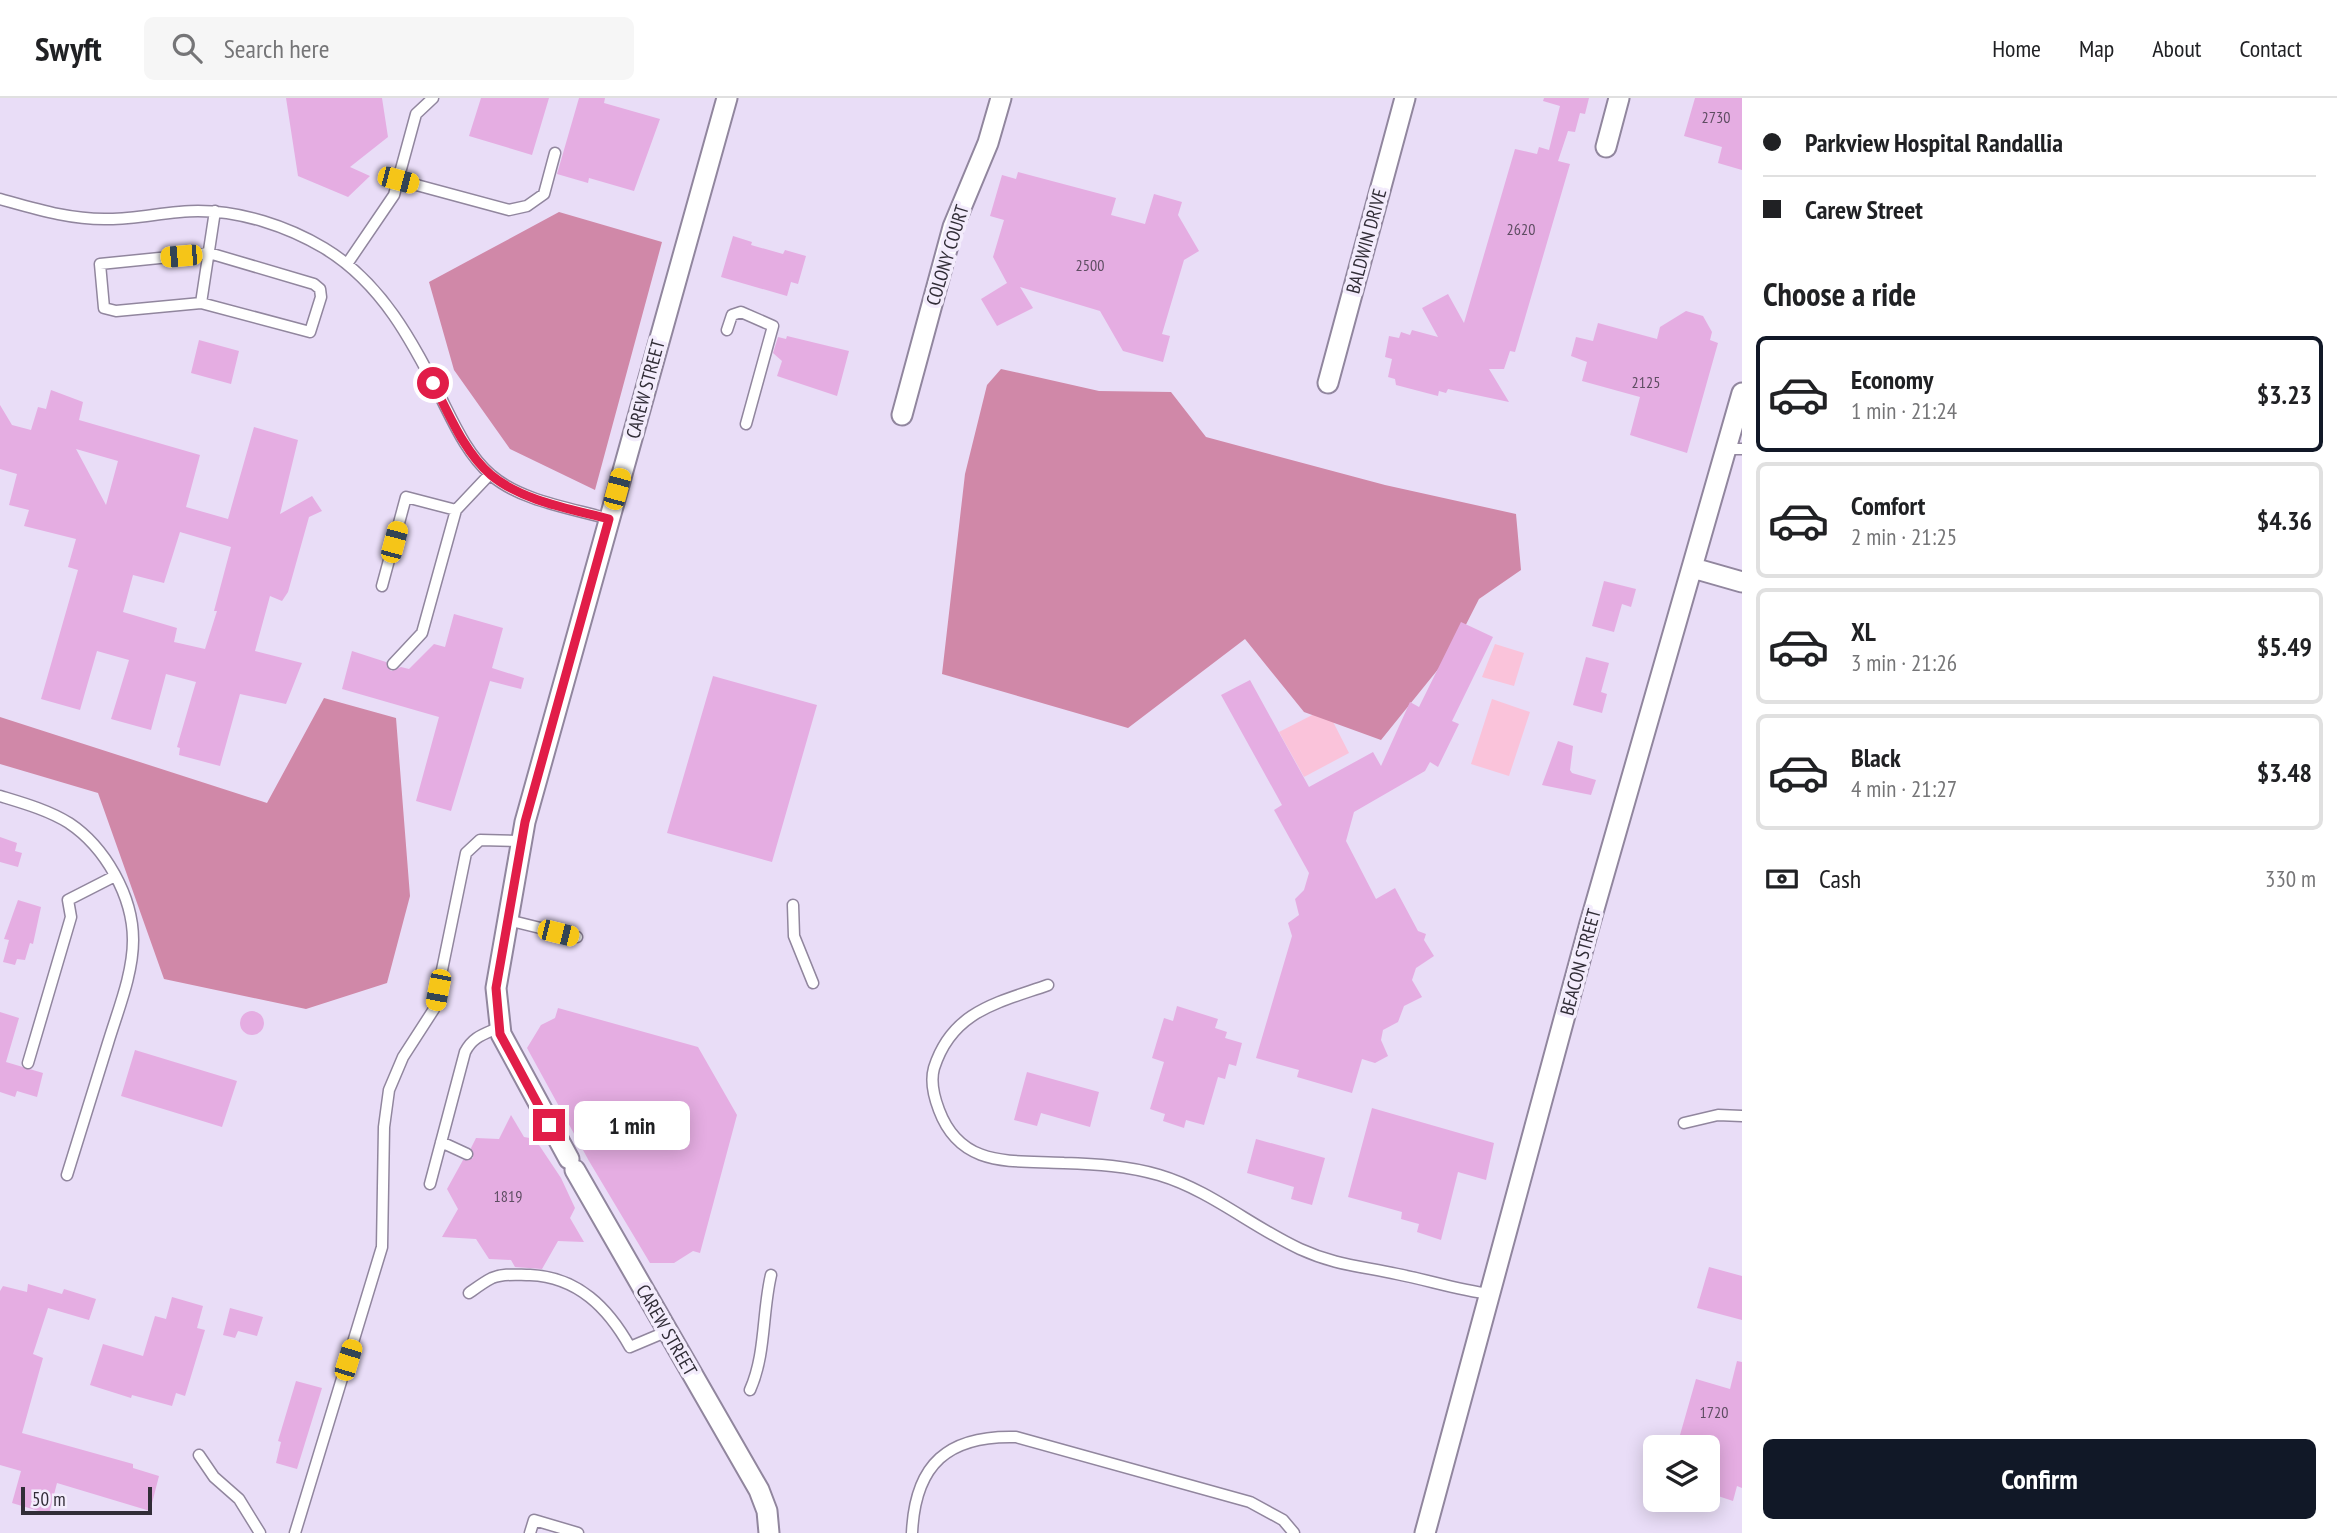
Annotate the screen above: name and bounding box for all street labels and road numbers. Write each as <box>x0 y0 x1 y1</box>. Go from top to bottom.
street label: BALDWIN DRIVE <box>1341 186 1391 296</box>
street label: COLONY COURT <box>920 201 974 308</box>
street label: CAREW STREET <box>620 336 670 441</box>
street label: BEACON STREET <box>1554 906 1606 1018</box>
street label: CAREW STREET <box>631 1280 703 1380</box>

